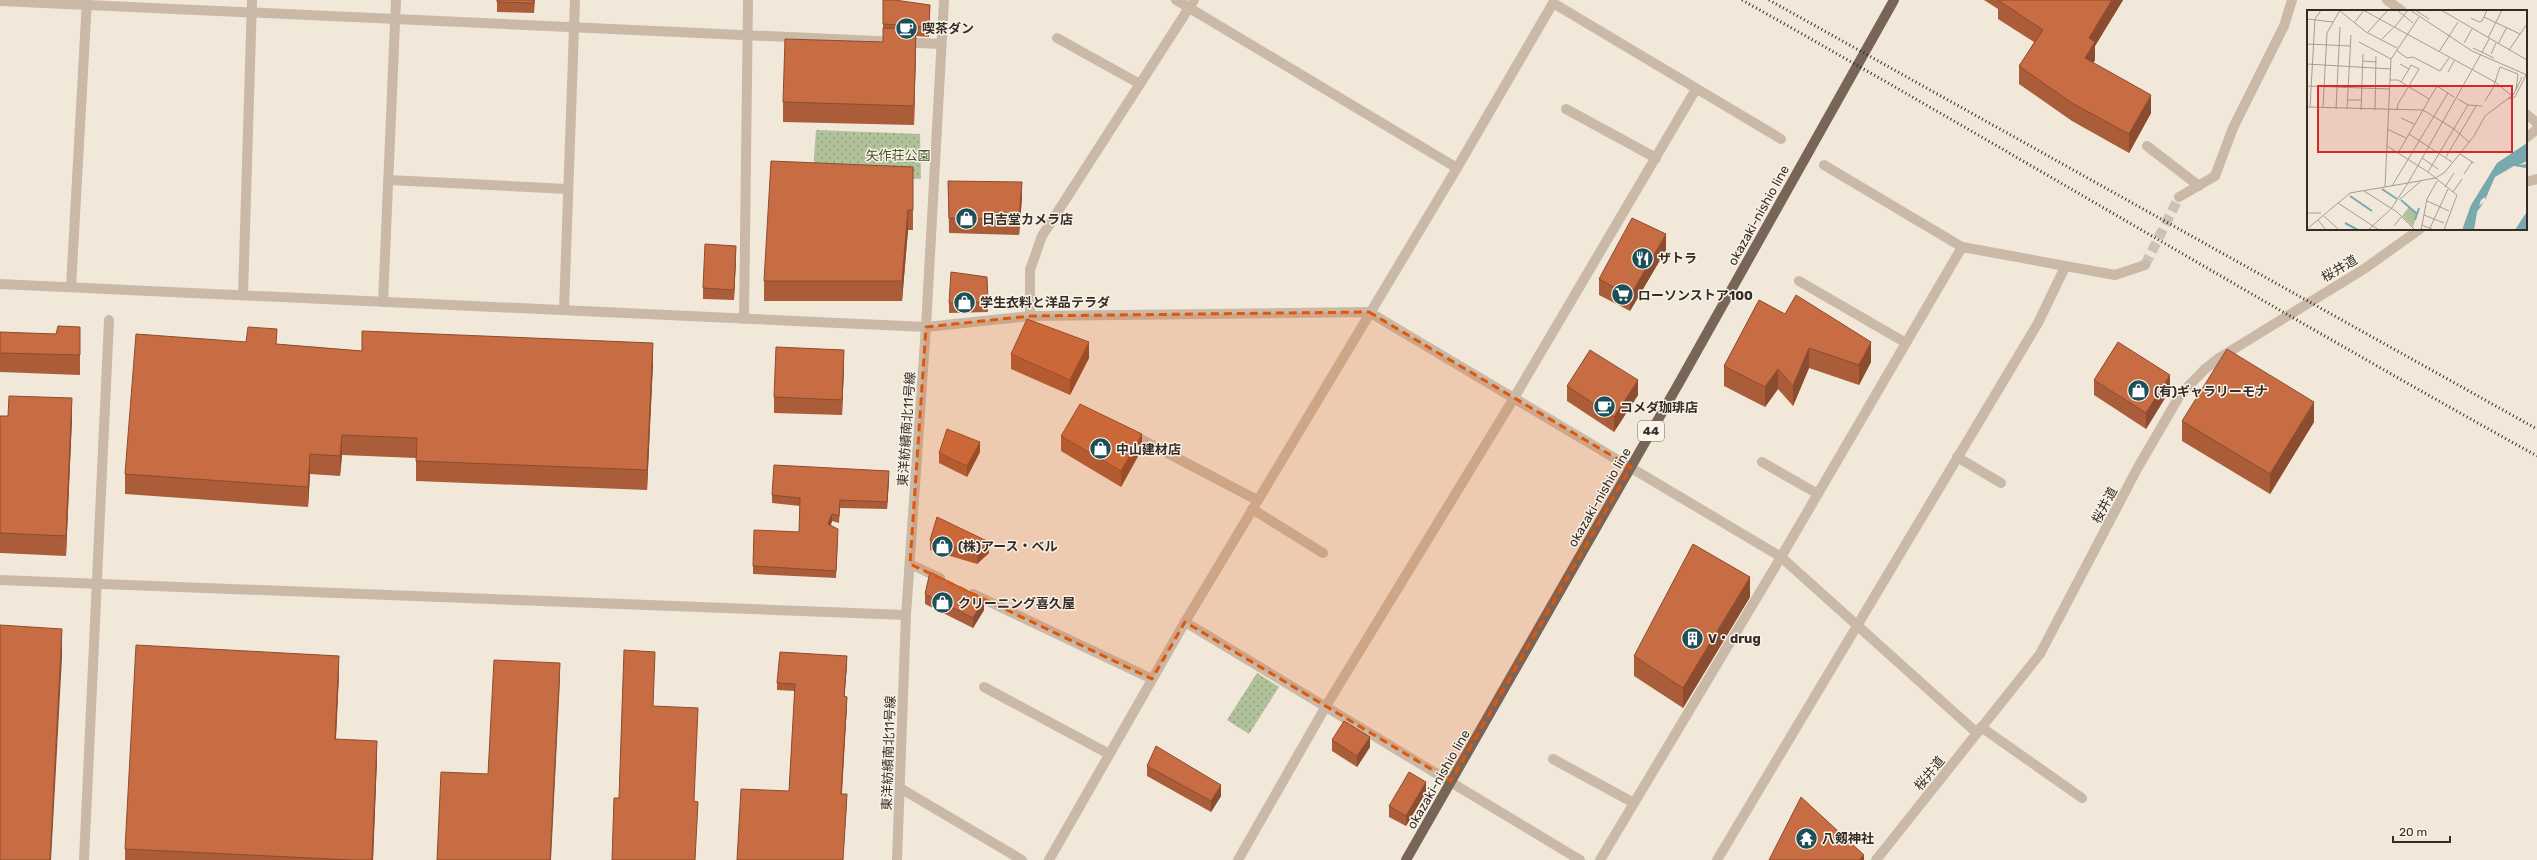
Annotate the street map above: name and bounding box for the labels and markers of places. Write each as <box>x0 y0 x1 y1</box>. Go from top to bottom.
cafe icon: 喫茶ダン <box>893 15 919 41</box>
place label: 喫茶ダン <box>922 21 974 36</box>
shop icon: 日吉堂カメラ店 <box>953 206 979 232</box>
place label: 日吉堂カメラ店 <box>982 212 1073 227</box>
restaurant icon: ザトラ <box>1630 245 1656 271</box>
place label: ザトラ <box>1658 251 1697 266</box>
supermarket icon: ローソンストア100 <box>1609 282 1635 308</box>
place label: ローソンストア100 <box>1638 288 1753 303</box>
shop icon: 学生衣料と洋品テラダ <box>951 289 977 315</box>
place label: 学生衣料と洋品テラダ <box>980 295 1110 310</box>
shop icon: (有)ギャラリーモナ <box>2125 378 2151 404</box>
place label: (有)ギャラリーモナ <box>2154 384 2268 399</box>
cafe icon: コメダ珈琲店 <box>1592 394 1618 420</box>
place label: コメダ珈琲店 <box>1620 400 1698 415</box>
shop icon: 中山建材店 <box>1087 436 1113 462</box>
place label: 中山建材店 <box>1116 442 1181 457</box>
shop icon: (株)アース・ベル <box>930 533 956 559</box>
place label: (株)アース・ベル <box>958 539 1058 554</box>
shop icon: クリーニング喜久屋 <box>930 590 956 616</box>
place label: クリーニング喜久屋 <box>958 596 1075 611</box>
building icon: V・drug <box>1680 625 1706 651</box>
place label: V・drug <box>1708 631 1761 646</box>
temple icon: 八剱神社 <box>1794 825 1820 851</box>
place label: 八剱神社 <box>1822 831 1874 846</box>

